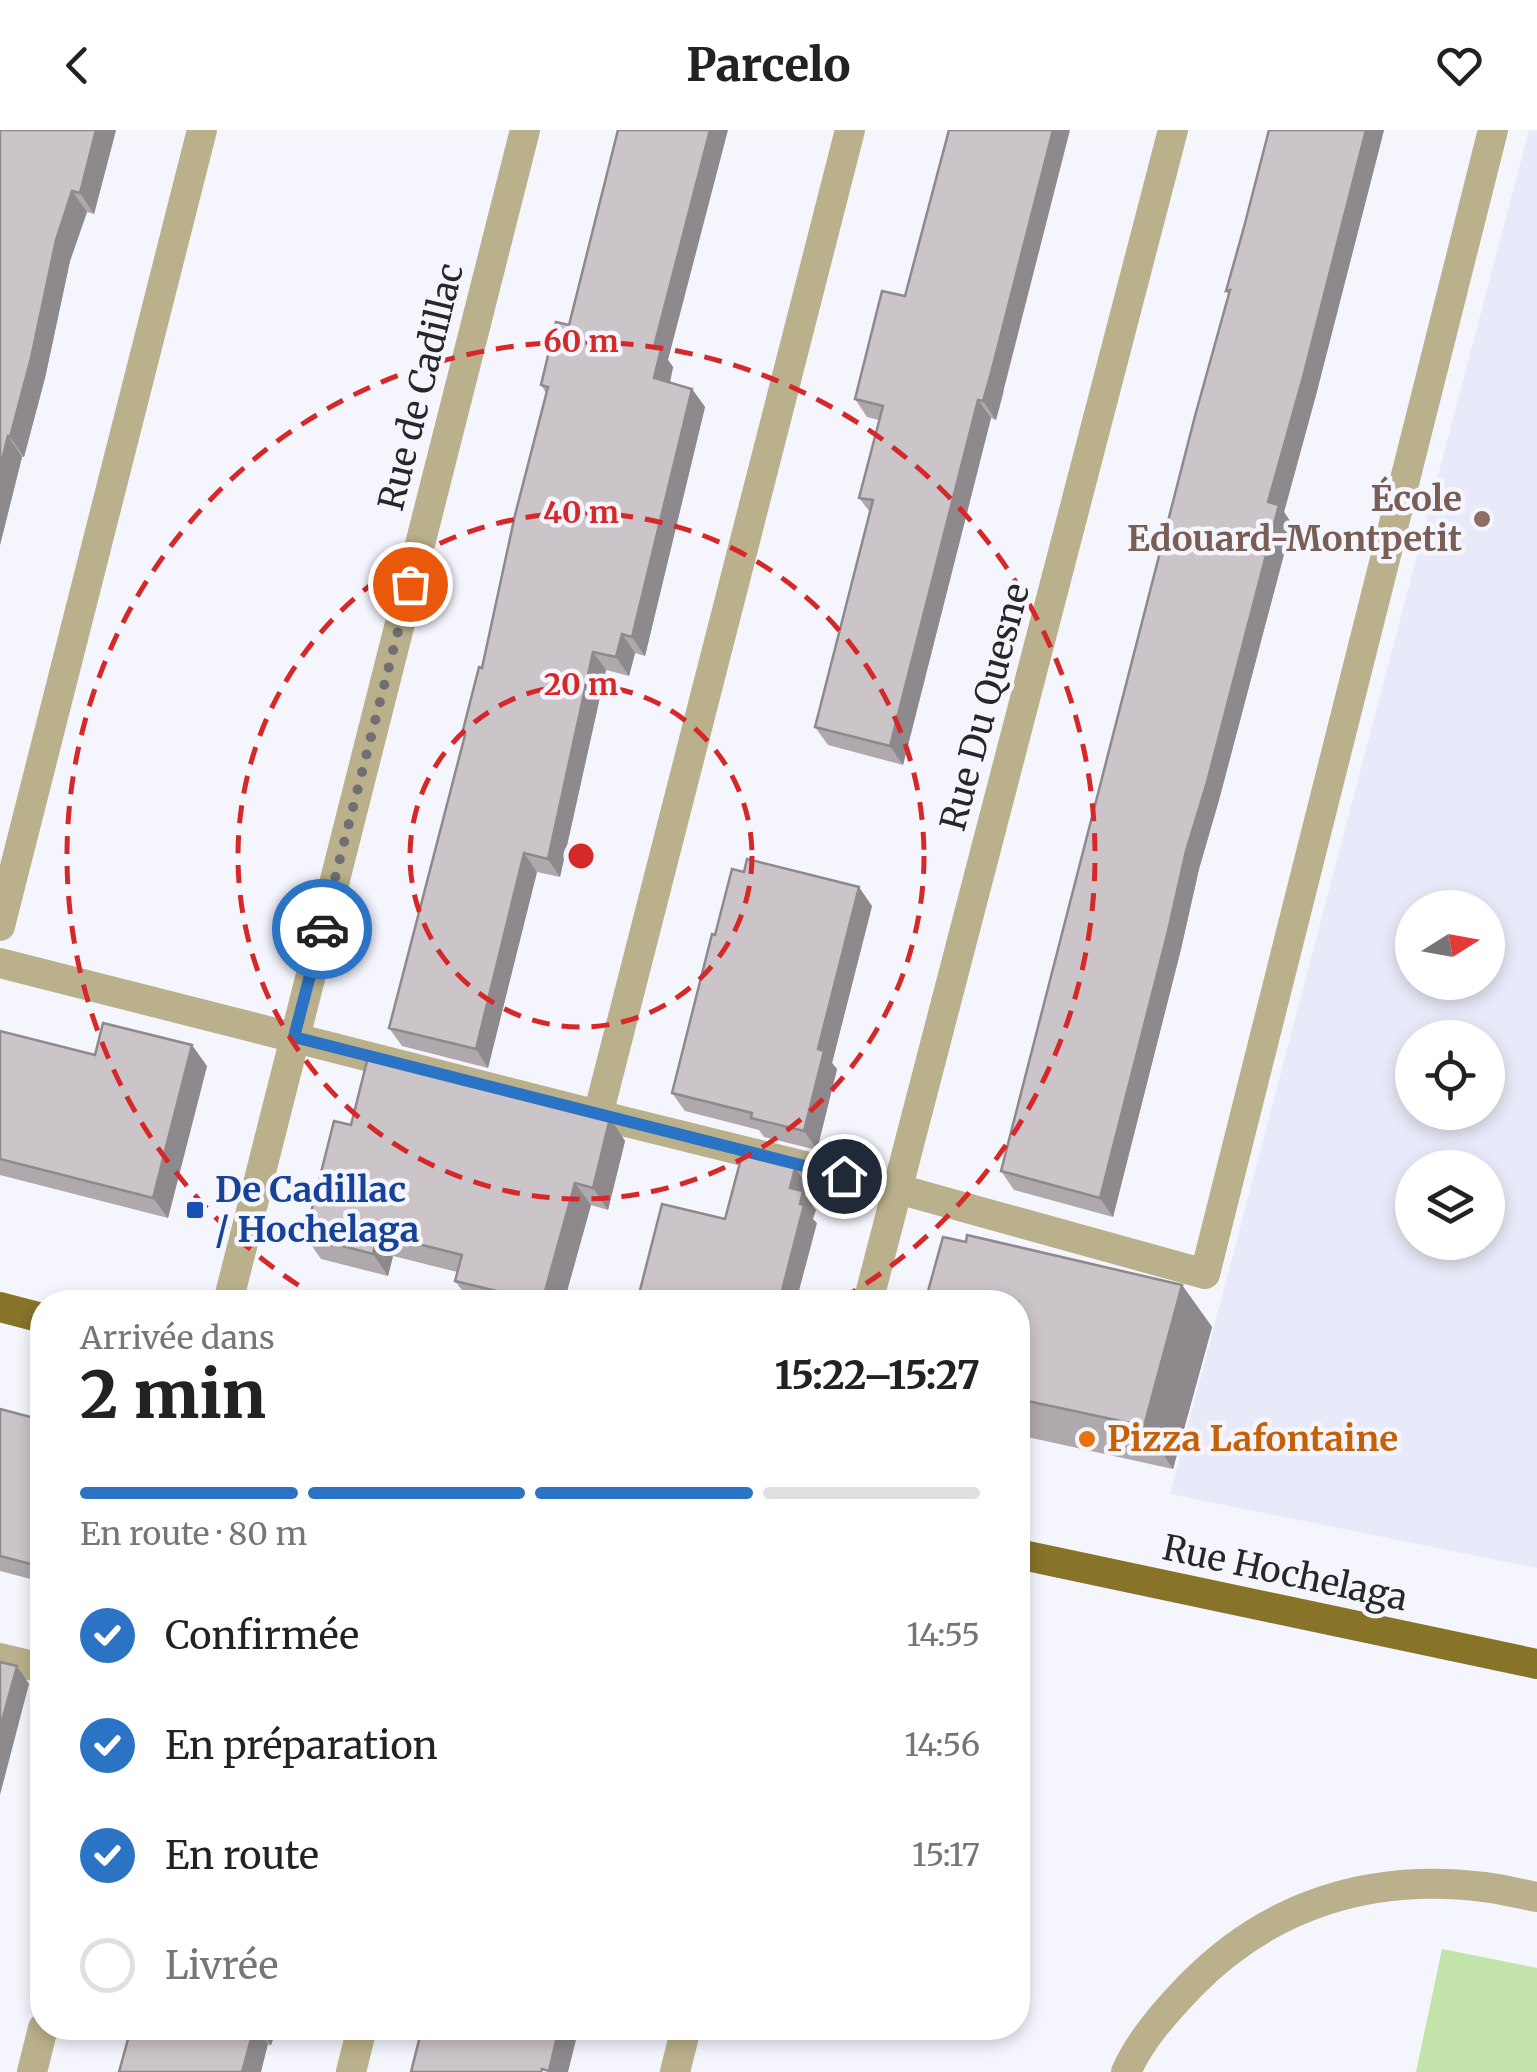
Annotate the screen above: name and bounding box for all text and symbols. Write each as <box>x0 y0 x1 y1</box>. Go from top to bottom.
text: Parcelo <box>686 37 851 93</box>
icon: back <box>50 38 105 93</box>
icon: heart <box>1432 38 1487 93</box>
street label: Rue de Cadillac <box>369 259 473 515</box>
text: 60 m <box>543 322 619 360</box>
place label: École Edouard-Montpetit <box>1127 476 1462 561</box>
text: 40 m <box>543 493 619 531</box>
marker: École Edouard-Montpetit <box>1471 508 1493 530</box>
pin <box>368 542 453 627</box>
icon: bag <box>383 557 438 612</box>
street label: Rue Du Quesne <box>931 579 1039 835</box>
text: 20 m <box>544 665 618 703</box>
centre of rings <box>563 838 599 874</box>
courier <box>272 879 372 979</box>
north arrow <box>1395 890 1505 1000</box>
map controls <box>1395 890 1505 1260</box>
icon: car <box>295 902 350 957</box>
button: locate <box>1395 1020 1505 1130</box>
pin <box>802 1134 887 1219</box>
icon: home <box>817 1149 872 1204</box>
button: layers <box>1395 1150 1505 1260</box>
place label: De Cadillac / Hochelaga <box>215 1168 419 1252</box>
marker: De Cadillac / Hochelaga <box>184 1199 206 1221</box>
text: Arrivée dans <box>80 1318 275 1358</box>
text: 15:22–15:27 <box>775 1352 980 1399</box>
text: 2 min <box>80 1354 266 1436</box>
place label: Pizza Lafontaine <box>1107 1417 1398 1461</box>
marker: Pizza Lafontaine <box>1076 1428 1098 1450</box>
text: En route · 80 m <box>80 1514 307 1554</box>
street label: Rue Hochelaga <box>1159 1526 1411 1620</box>
icon: check <box>80 1608 135 1663</box>
text: Confirmée <box>165 1612 359 1659</box>
text: 14:55 <box>906 1615 980 1655</box>
icon: check <box>80 1718 135 1773</box>
text: En préparation <box>165 1722 438 1769</box>
text: 14:56 <box>905 1725 980 1765</box>
icon: check <box>80 1828 135 1883</box>
text: En route <box>165 1832 319 1879</box>
text: 15:17 <box>912 1835 980 1875</box>
text: Livrée <box>165 1942 278 1989</box>

